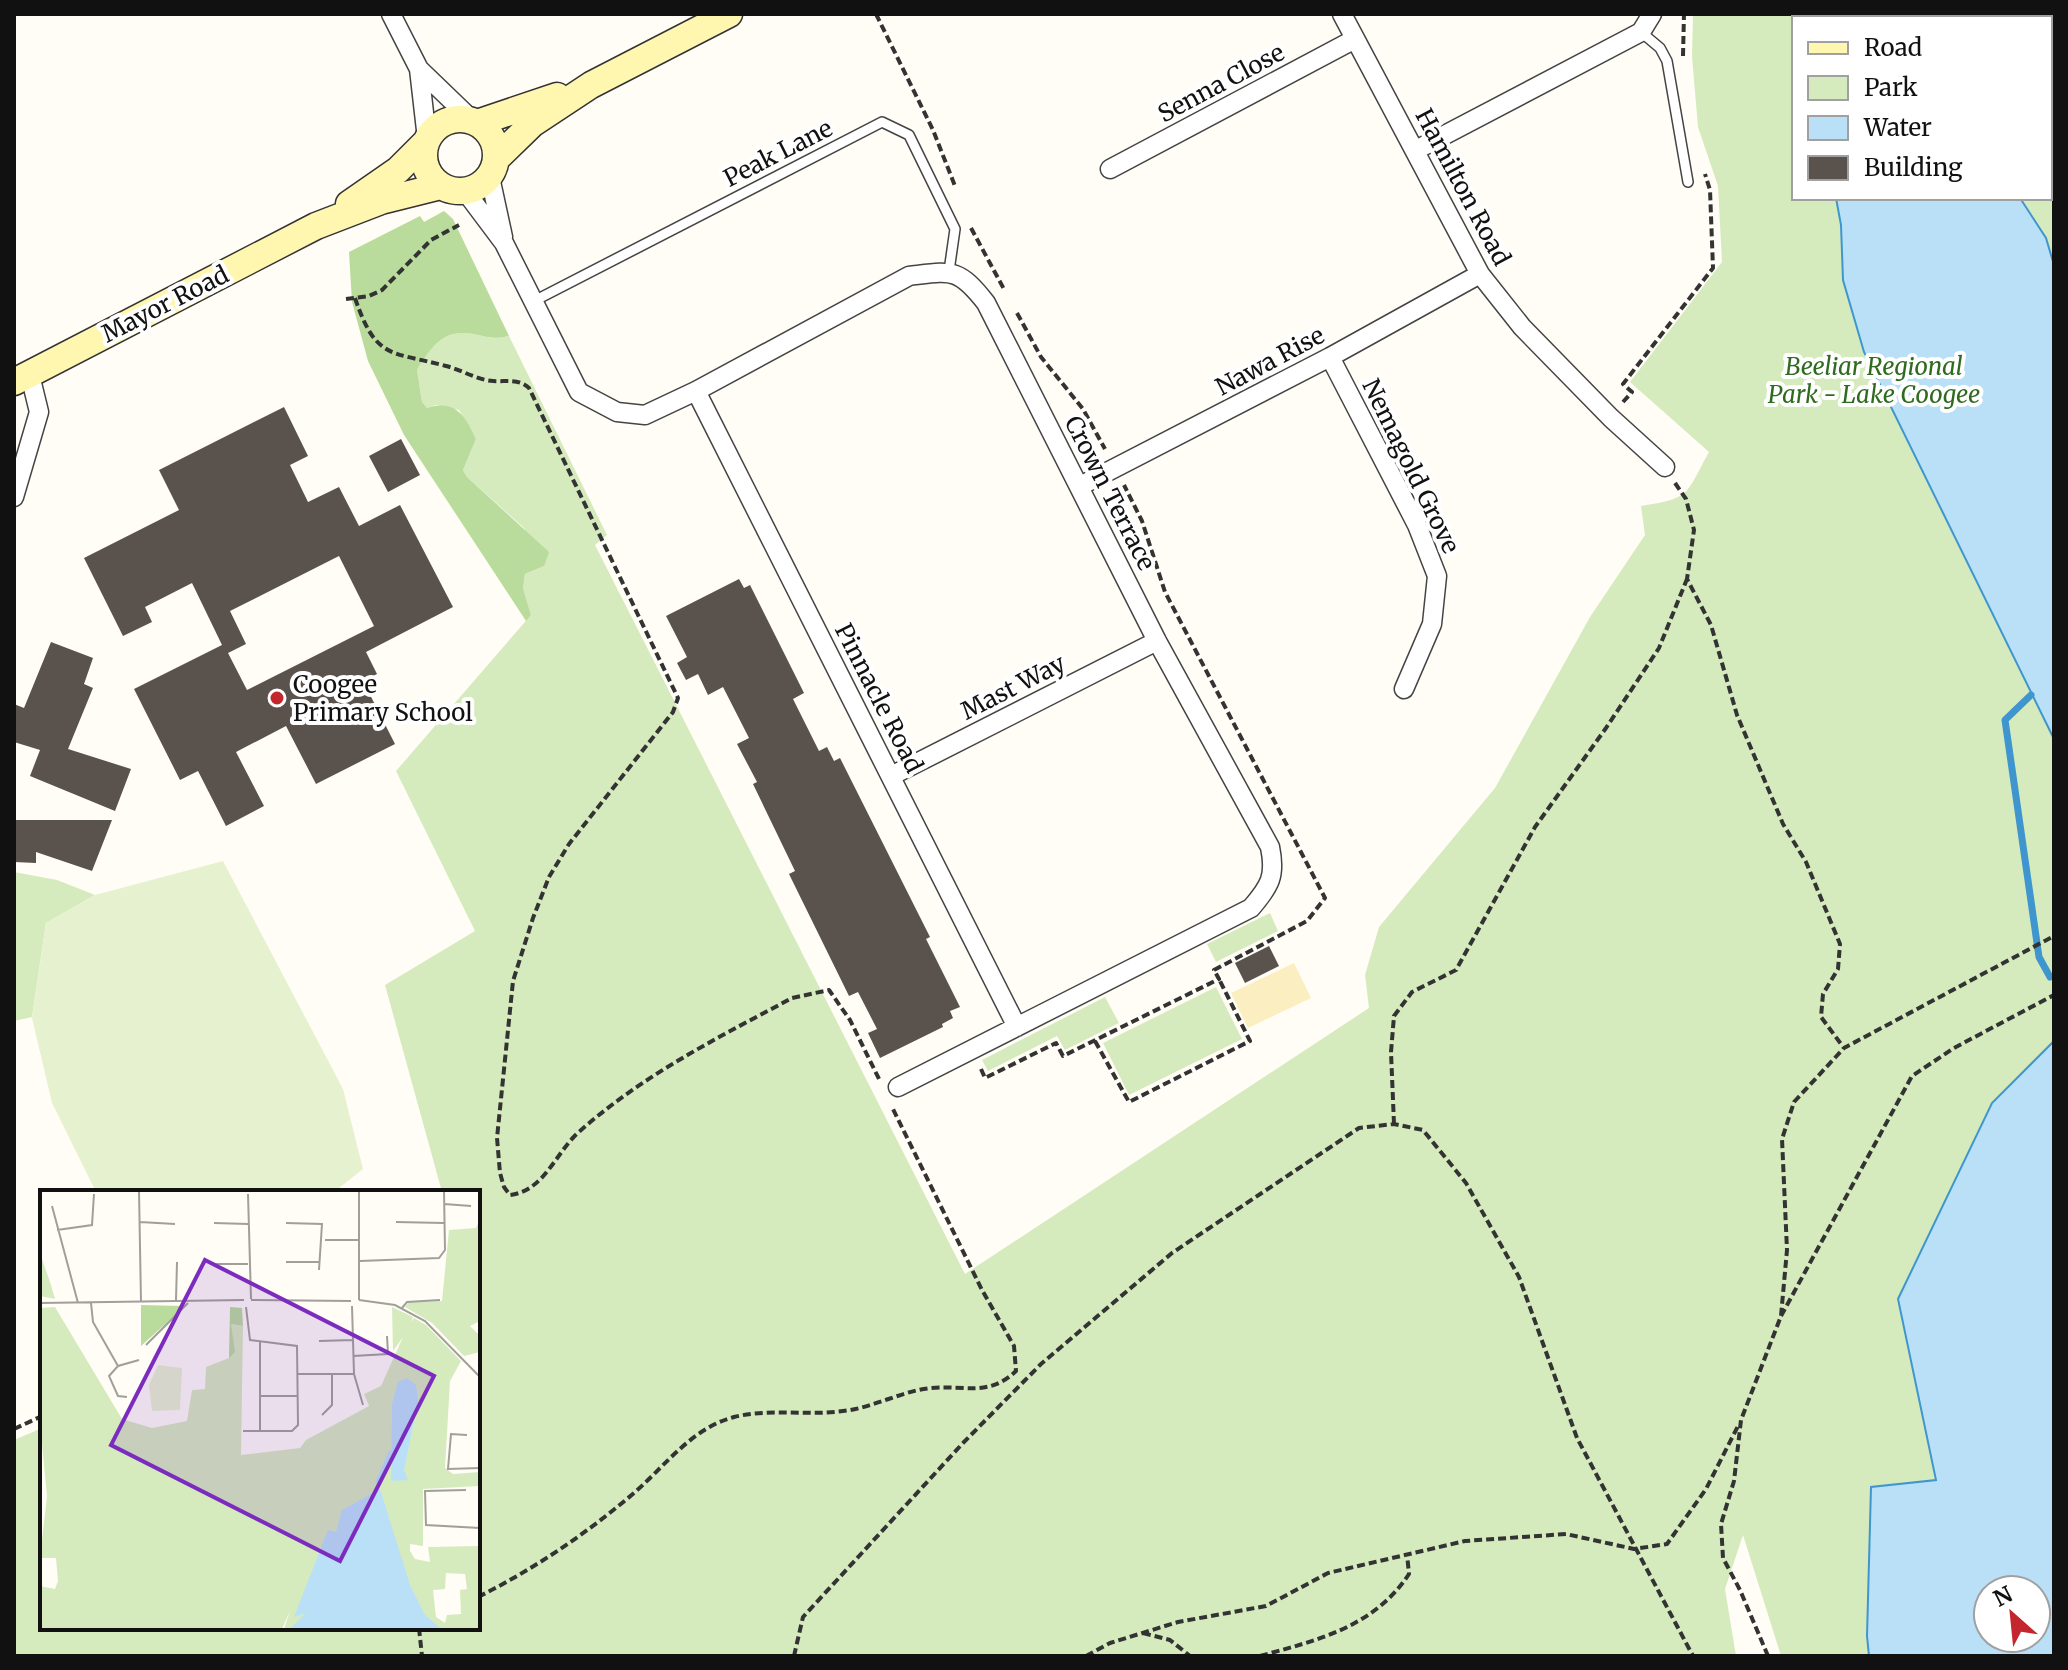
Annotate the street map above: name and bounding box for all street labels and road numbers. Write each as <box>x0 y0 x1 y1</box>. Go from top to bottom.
street label: Senna Close <box>1152 37 1290 129</box>
street label: Hamilton Road <box>1409 103 1517 271</box>
street label: Peak Lane <box>718 112 838 194</box>
street label: Mayor Road <box>96 259 234 349</box>
street label: Nawa Rise <box>1210 319 1330 403</box>
street label: Nemagold Grove <box>1355 374 1467 558</box>
street label: Crown Terrace <box>1058 411 1162 575</box>
street label: Pinnacle Road <box>828 618 930 778</box>
street label: Mast Way <box>956 648 1070 726</box>

